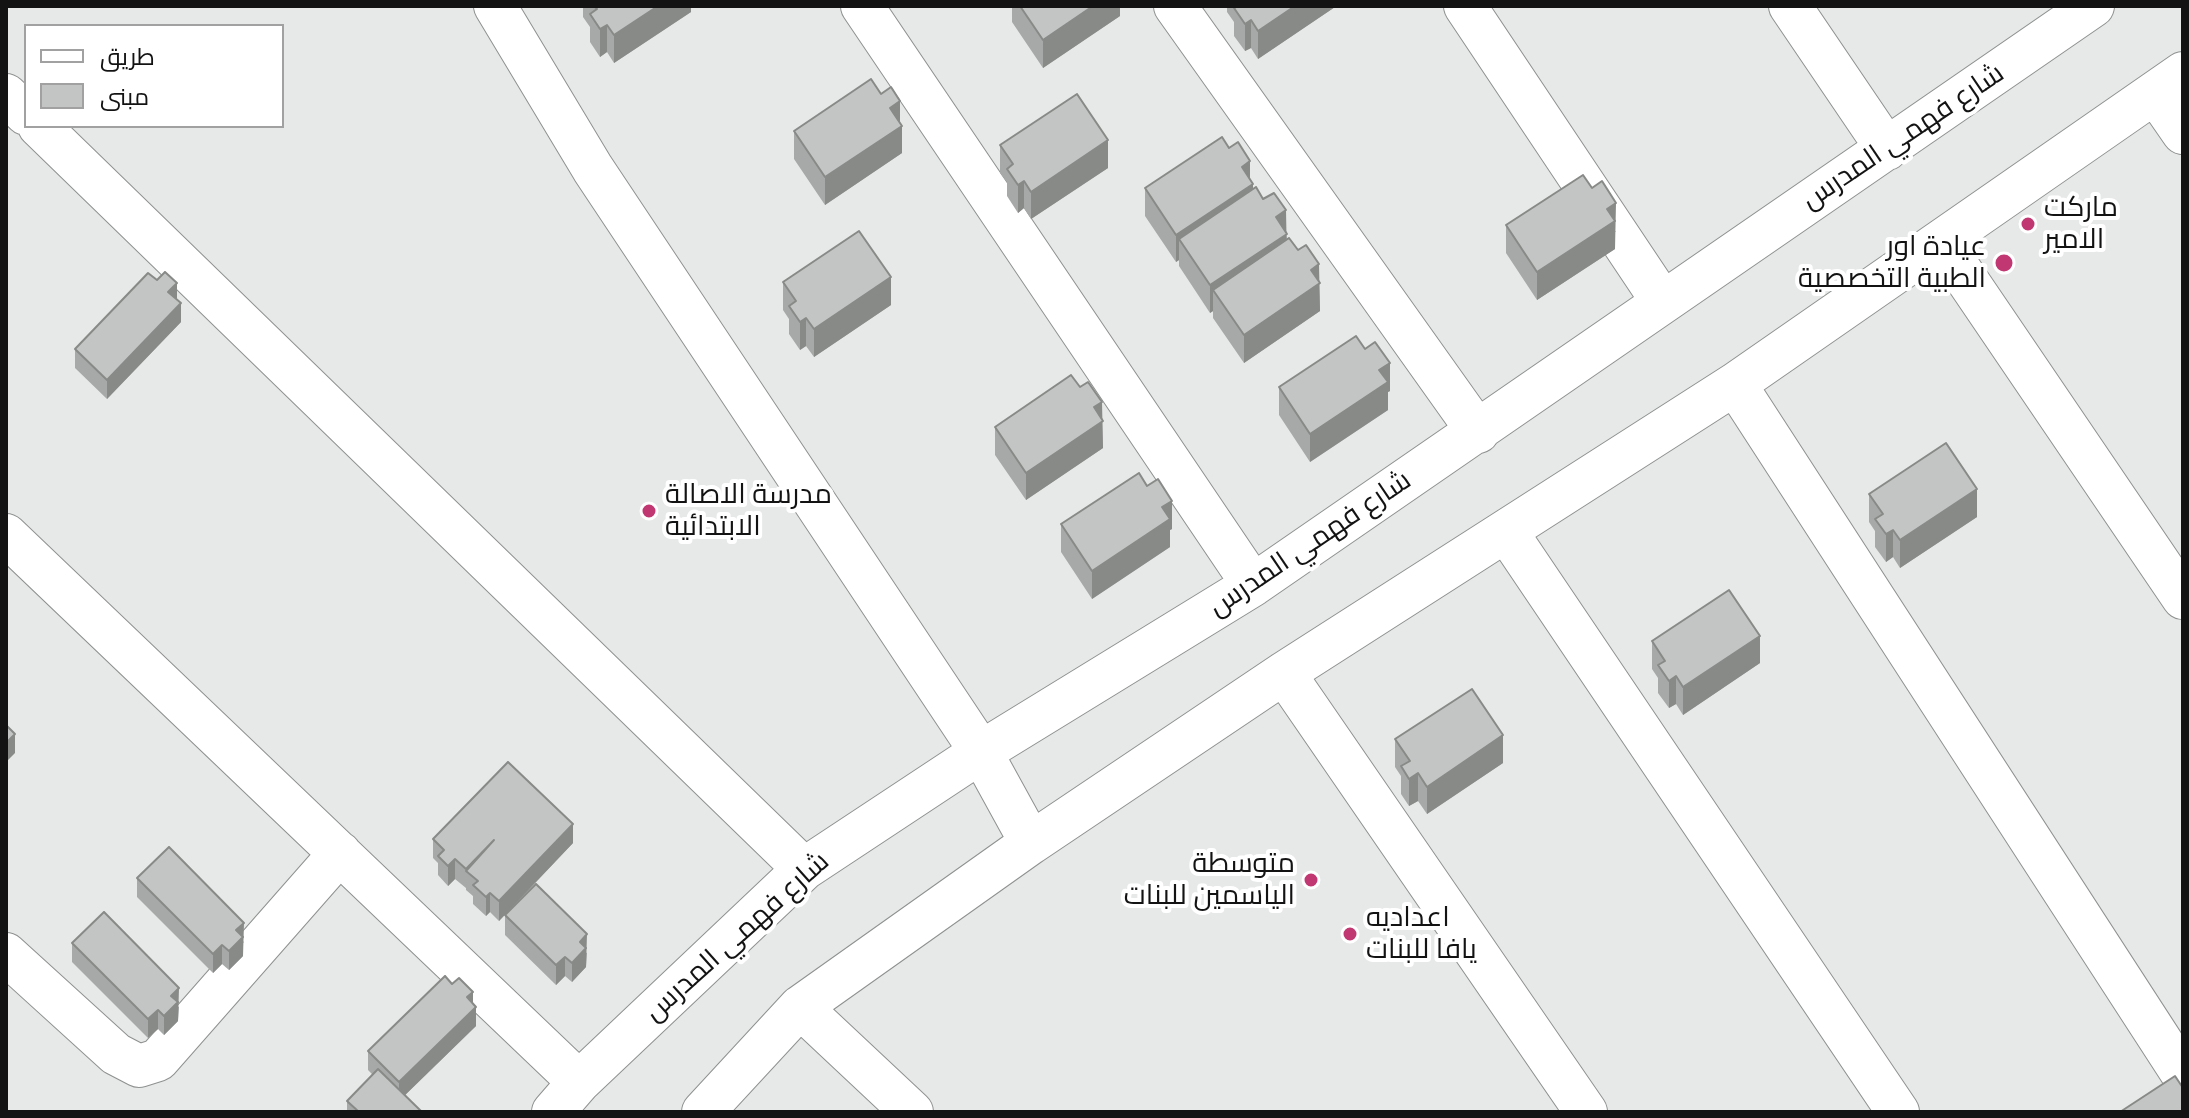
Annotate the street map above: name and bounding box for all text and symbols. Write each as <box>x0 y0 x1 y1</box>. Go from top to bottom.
legend <box>24 24 284 128</box>
text: طريق <box>100 41 155 72</box>
street label: شارع فهمي المدرس <box>1795 57 2011 217</box>
text: مبنى <box>100 81 149 112</box>
place label: ماركت الامير <box>2044 191 2118 257</box>
marker: ماركت الامير <box>2019 215 2037 233</box>
place label: عيادة اور الطبية التخصصية <box>1798 230 1986 296</box>
marker: عيادة اور الطبية التخصصية <box>1993 252 2015 274</box>
street label: شارع فهمي المدرس <box>1202 464 1418 624</box>
place label: مدرسة الاصالة الابتدائية <box>665 478 832 544</box>
marker: مدرسة الاصالة الابتدائية <box>640 502 658 520</box>
street label: شارع فهمي المدرس <box>638 845 836 1029</box>
place label: متوسطة الياسمين للبنات <box>1124 847 1295 913</box>
marker: متوسطة الياسمين للبنات <box>1302 871 1320 889</box>
place label: اعداديه يافا للبنات <box>1366 901 1477 967</box>
marker: اعداديه يافا للبنات <box>1341 925 1359 943</box>

